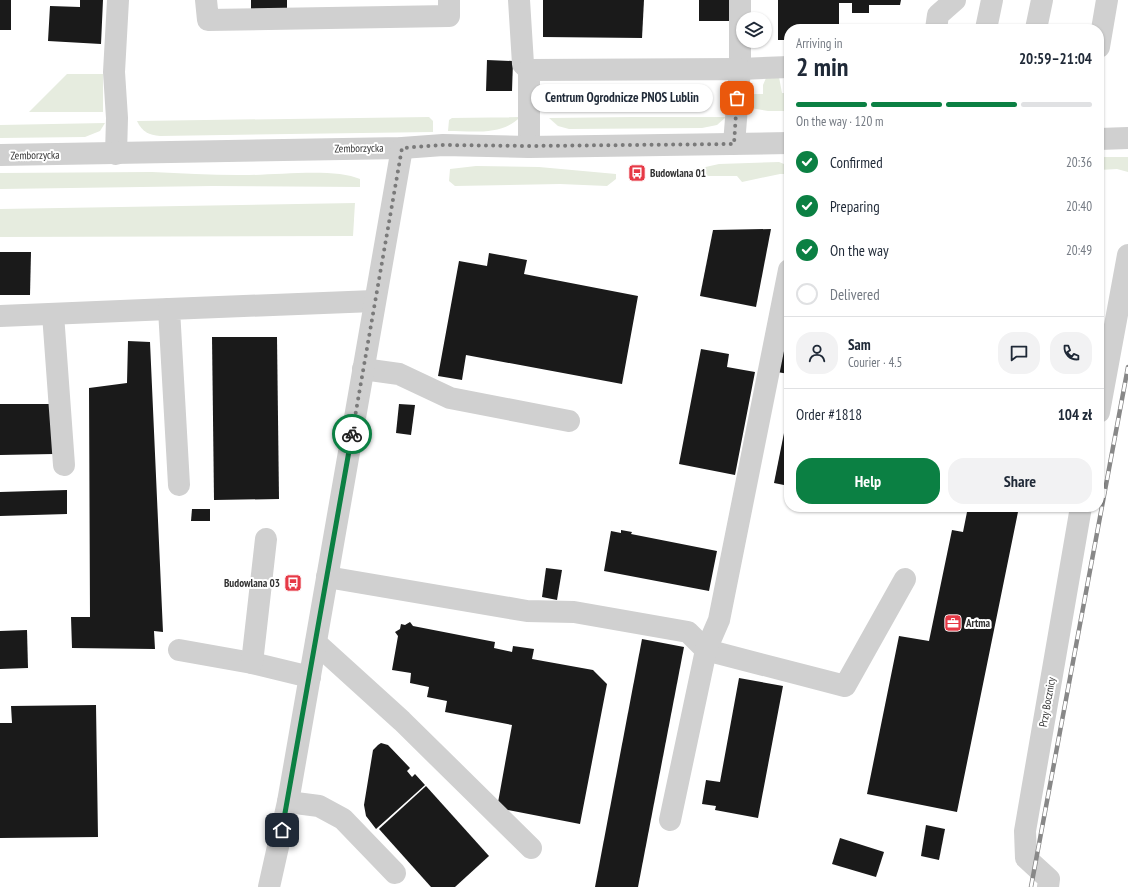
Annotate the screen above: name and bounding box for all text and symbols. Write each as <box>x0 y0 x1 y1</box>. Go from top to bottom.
map controls <box>736 12 772 48</box>
button: layers <box>736 12 772 48</box>
text: Arriving in <box>796 35 843 52</box>
text: 20:59–21:04 <box>1019 49 1092 68</box>
text: 2 min <box>796 50 849 83</box>
pin <box>720 81 754 115</box>
callout: Centrum Ogrodnicze PNOS Lublin <box>531 84 713 112</box>
icon: bag <box>726 87 748 109</box>
text: Centrum Ogrodnicze PNOS Lublin <box>545 89 699 106</box>
text: On the way · 120 m <box>796 113 883 130</box>
street label: Zemborzycka <box>334 141 384 155</box>
street label: Zemborzycka <box>10 148 60 162</box>
icon: check <box>796 151 818 173</box>
text: Confirmed <box>830 153 883 172</box>
text: 20:36 <box>1066 154 1092 171</box>
bus stop icon: Budowlana 01 <box>627 163 647 183</box>
place label: Budowlana 01 <box>650 166 706 180</box>
icon: check <box>796 195 818 217</box>
text: Preparing <box>830 197 880 216</box>
text: 20:40 <box>1066 198 1092 215</box>
icon: check <box>796 239 818 261</box>
text: On the way <box>830 241 889 260</box>
text: 20:49 <box>1066 242 1092 259</box>
text: Delivered <box>830 285 880 304</box>
button: person <box>796 332 838 374</box>
button: chat <box>998 332 1040 374</box>
button: phone <box>1050 332 1092 374</box>
text: Sam <box>848 335 871 354</box>
text: Courier · 4.5 <box>848 354 902 371</box>
text: Order #1818 <box>796 405 862 424</box>
text: 104 zł <box>1058 405 1092 424</box>
courier <box>332 414 372 454</box>
icon: bike <box>341 423 363 445</box>
button: Help <box>796 458 940 504</box>
button: Share <box>948 458 1092 504</box>
bus stop icon: Budowlana 03 <box>283 573 303 593</box>
place label: Budowlana 03 <box>224 576 280 590</box>
office icon: Artma <box>943 613 963 633</box>
place label: Artma <box>965 616 991 630</box>
street label: Przy Bocznicy <box>1036 675 1058 728</box>
pin <box>265 813 299 847</box>
icon: home <box>271 819 293 841</box>

